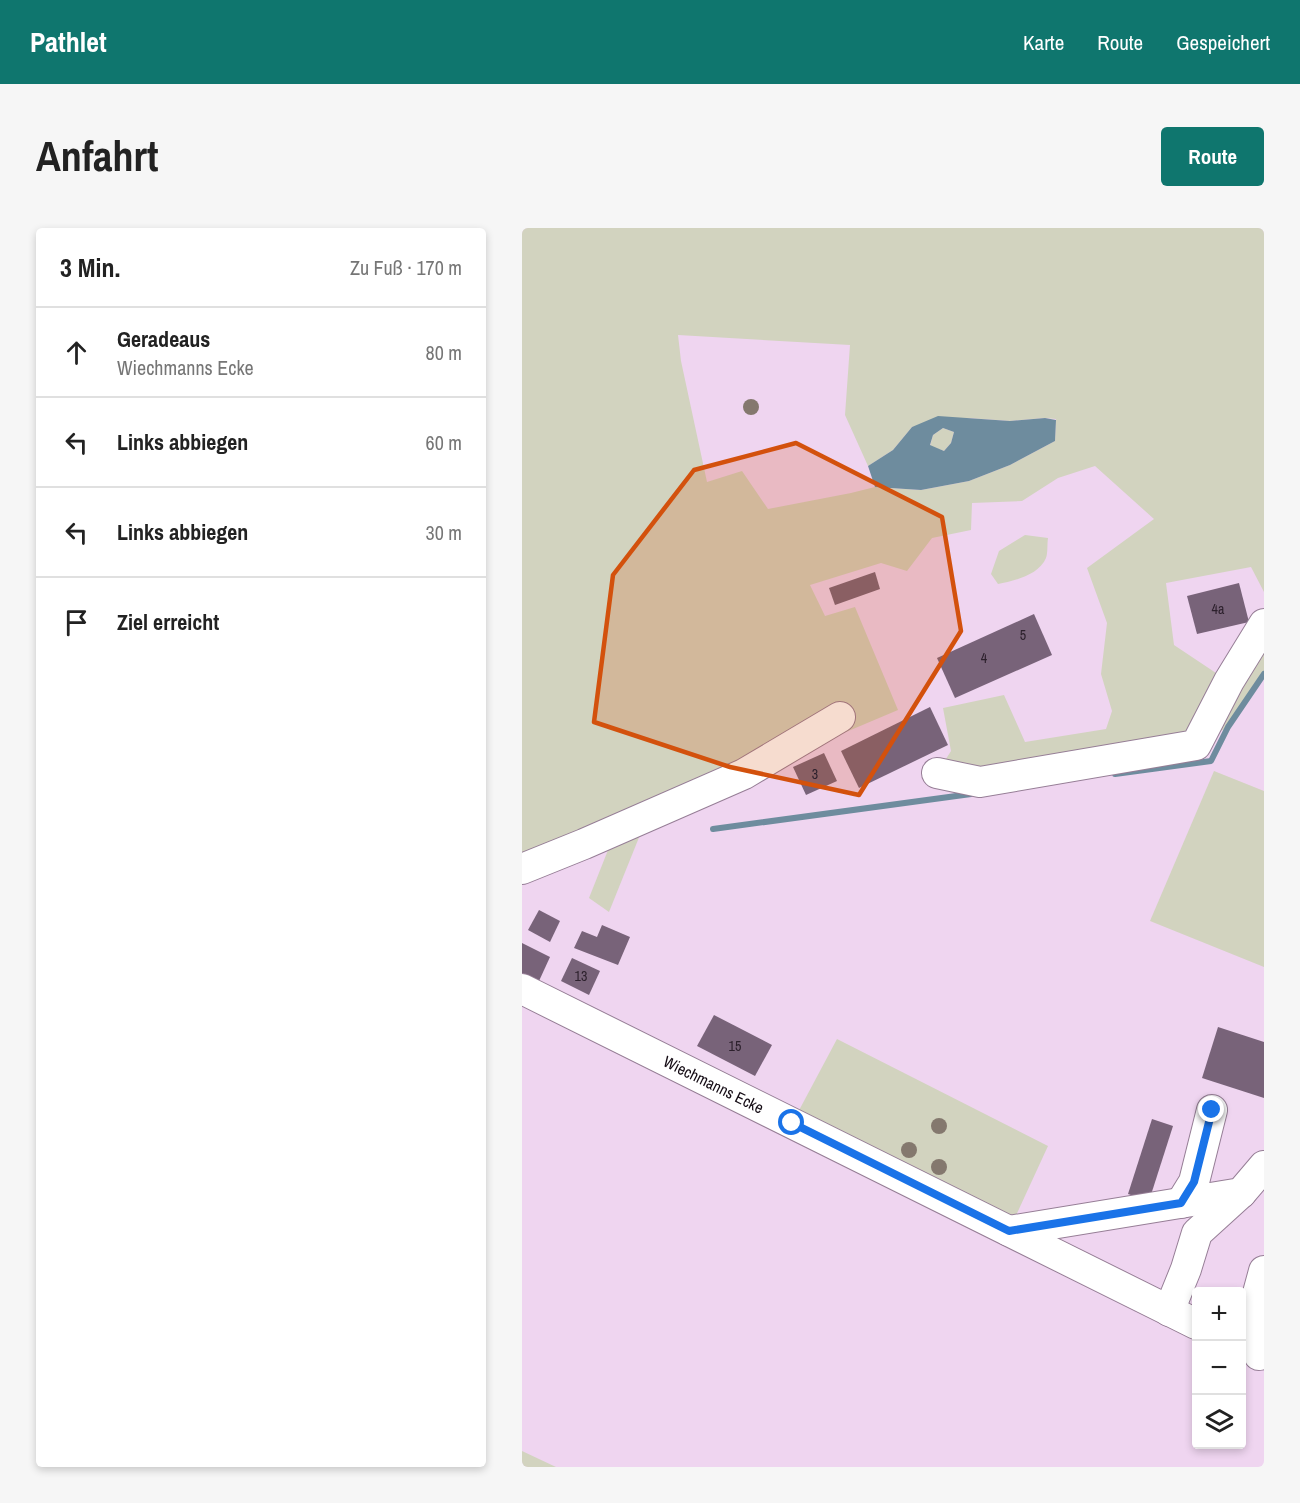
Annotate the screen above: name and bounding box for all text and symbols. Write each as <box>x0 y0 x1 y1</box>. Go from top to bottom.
text: Pathlet <box>30 23 107 61</box>
text: Karte <box>1023 28 1064 57</box>
text: Route <box>1097 28 1143 57</box>
text: Gespeichert <box>1176 28 1270 57</box>
button: Route <box>1161 127 1264 186</box>
text: Anfahrt <box>36 128 158 184</box>
text: 3 Min. <box>60 250 120 285</box>
text: Zu Fuß · 170 m <box>350 254 462 281</box>
text: Geradeaus <box>117 324 210 354</box>
icon: ahead <box>60 336 93 369</box>
text: 80 m <box>426 339 462 366</box>
text: Wiechmanns Ecke <box>117 354 254 381</box>
icon: left <box>60 426 93 459</box>
text: Links abbiegen <box>117 427 248 457</box>
text: 60 m <box>426 429 462 456</box>
icon: left <box>60 516 93 549</box>
text: Links abbiegen <box>117 517 248 547</box>
text: 30 m <box>426 519 462 546</box>
house number: 4a <box>1212 600 1225 618</box>
icon: arrive <box>60 606 93 639</box>
text: Ziel erreicht <box>117 607 219 637</box>
house number: 5 <box>1020 626 1026 644</box>
house number: 4 <box>981 649 988 667</box>
house number: 3 <box>812 765 818 783</box>
house number: 13 <box>575 967 587 985</box>
house number: 15 <box>729 1037 741 1055</box>
street label: Wiechmanns Ecke <box>660 1050 768 1118</box>
route end <box>1198 1096 1224 1122</box>
route start <box>778 1109 804 1135</box>
map controls <box>1192 1287 1246 1449</box>
button: + <box>1192 1287 1246 1341</box>
button: − <box>1192 1341 1246 1395</box>
button: layers <box>1192 1395 1246 1449</box>

